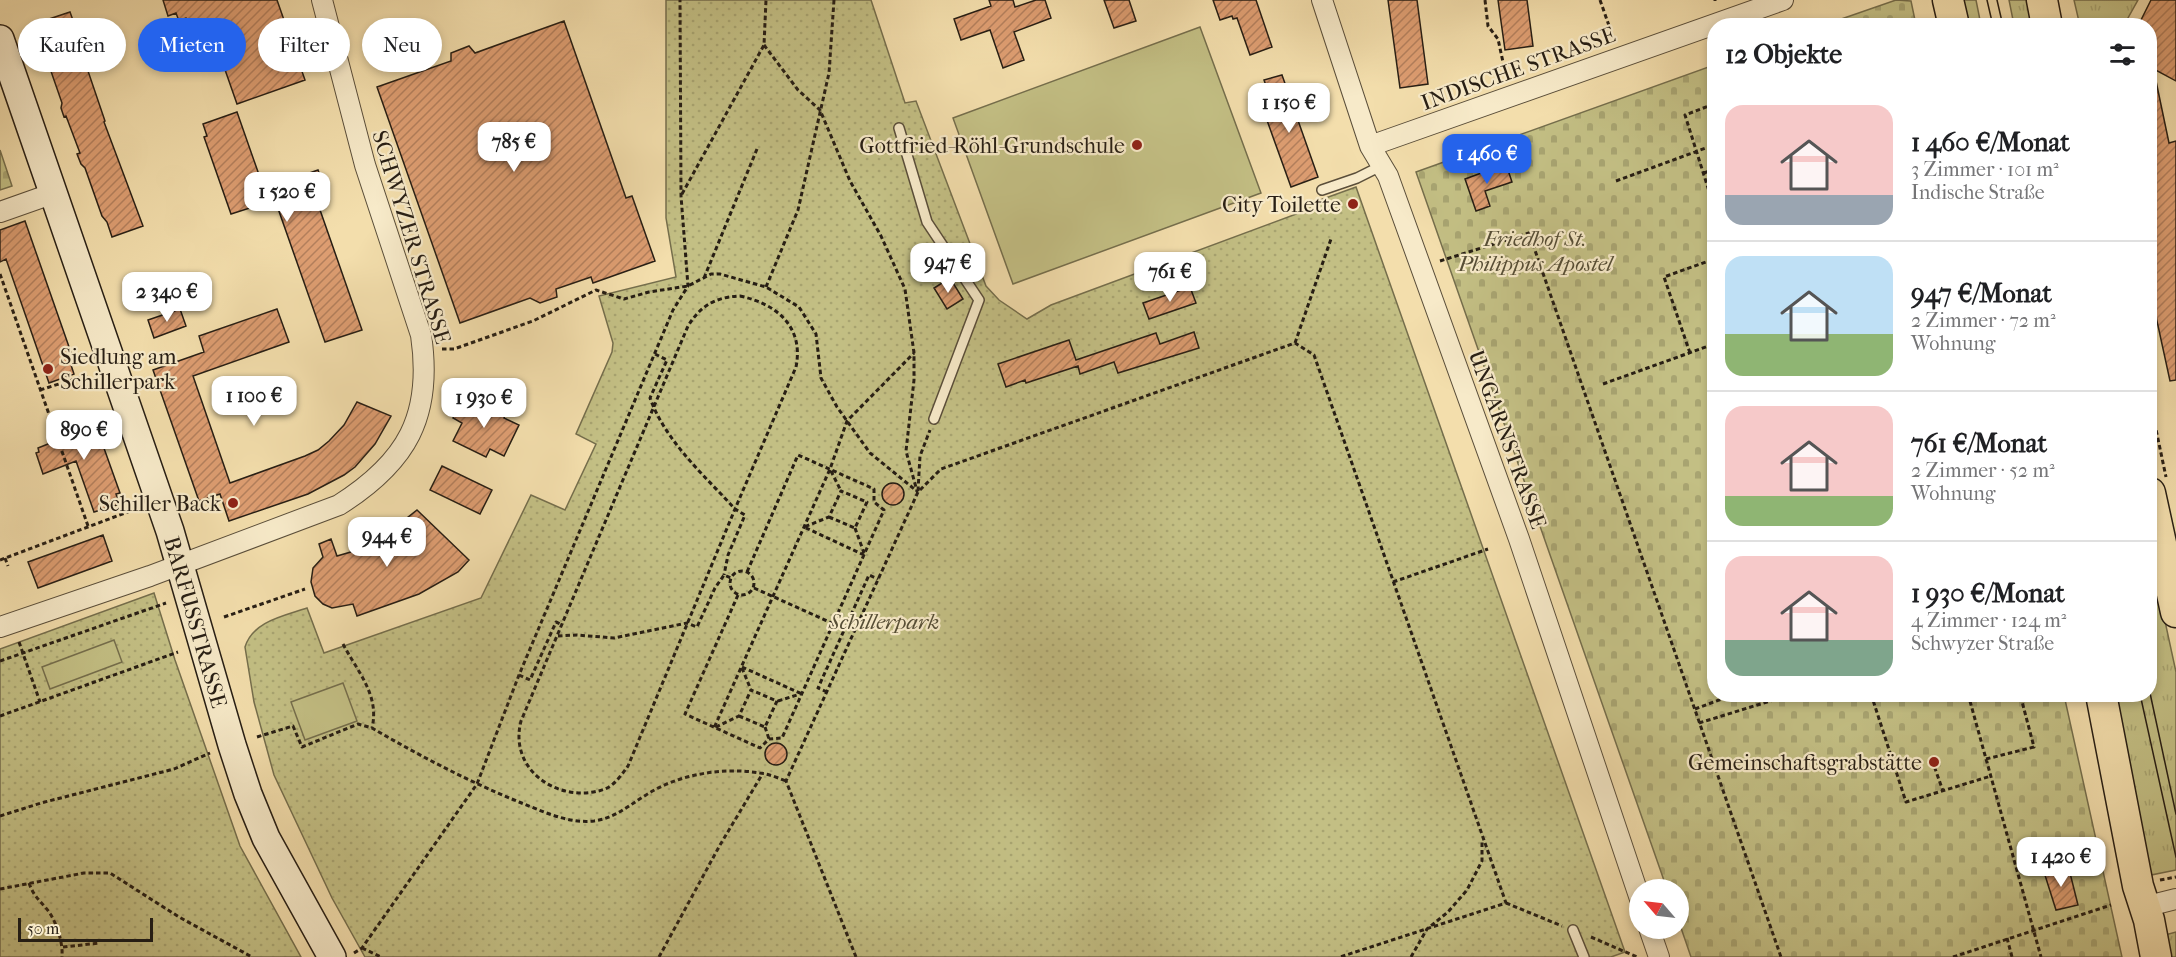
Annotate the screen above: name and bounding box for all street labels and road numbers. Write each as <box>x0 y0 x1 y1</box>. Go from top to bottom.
street label: INDISCHE STRASSE <box>1418 22 1619 116</box>
street label: SCHWYZER STRASSE <box>366 127 456 347</box>
street label: UNGARNSTRASSE <box>1463 346 1552 532</box>
street label: BARFUSSTRASSE <box>158 533 232 711</box>

